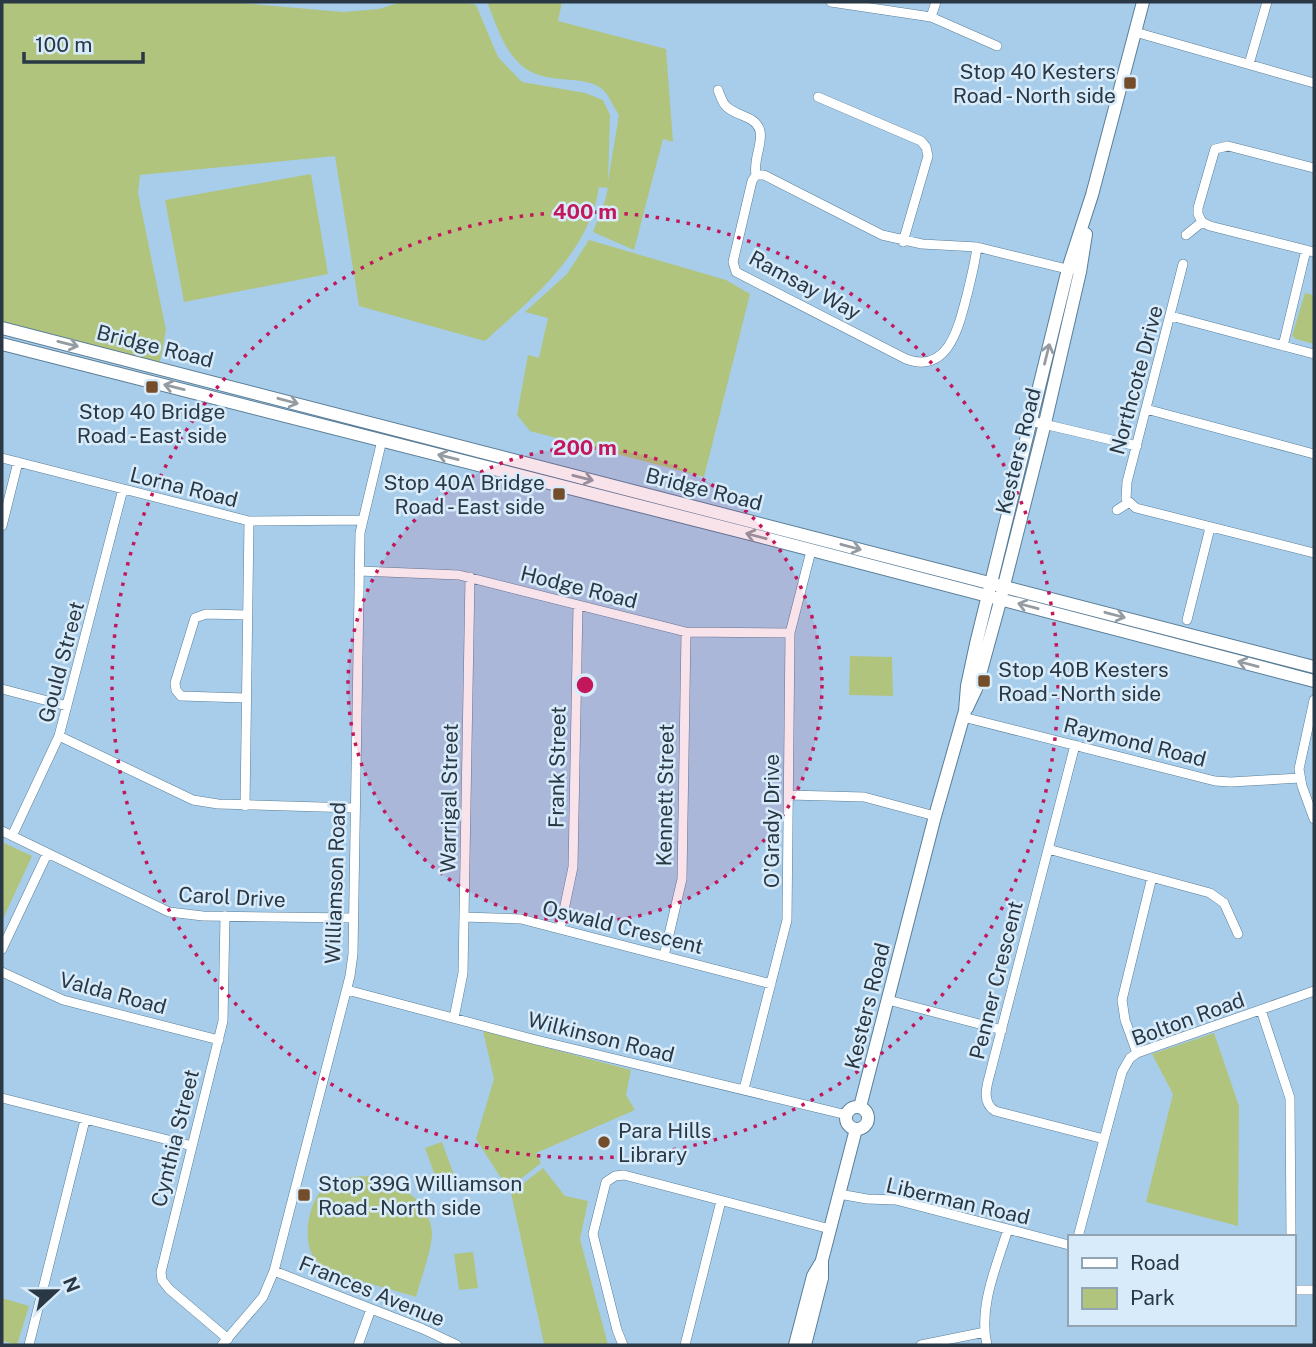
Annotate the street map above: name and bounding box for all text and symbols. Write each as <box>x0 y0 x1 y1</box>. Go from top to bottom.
scale bar <box>24 21 144 65</box>
text: 100 m <box>35 32 92 57</box>
place label: Stop 40 Kesters Road - North side <box>953 59 1116 108</box>
marker: Stop 40 Kesters Road - North side <box>1122 75 1138 91</box>
text: 400 m <box>553 199 617 224</box>
street label: Ramsay Way <box>745 245 865 325</box>
street label: Northcote Drive <box>1104 303 1168 457</box>
street label: Bridge Road <box>94 319 216 373</box>
one-way arrow <box>56 338 79 351</box>
one-way arrow <box>1041 343 1054 366</box>
marker: Stop 40 Bridge Road - East side <box>144 379 160 395</box>
one-way arrow <box>163 380 186 393</box>
street label: Kesters Road <box>990 385 1046 517</box>
one-way arrow <box>277 395 299 408</box>
place label: Stop 40 Bridge Road - East side <box>77 399 227 448</box>
text: 200 m <box>553 435 617 460</box>
one-way arrow <box>438 450 460 463</box>
street label: Lorna Road <box>127 462 241 512</box>
street label: Bridge Road <box>643 462 765 516</box>
place label: Stop 40A Bridge Road - East side <box>383 470 545 519</box>
one-way arrow <box>571 472 594 485</box>
marker: Stop 40A Bridge Road - East side <box>551 486 567 502</box>
one-way arrow <box>745 529 768 542</box>
one-way arrow <box>839 541 862 554</box>
street label: Hodge Road <box>518 560 640 614</box>
street label: Gould Street <box>33 599 89 725</box>
one-way arrow <box>1017 599 1040 612</box>
one-way arrow <box>1104 610 1126 623</box>
one-way arrow <box>1237 656 1259 669</box>
place label: Stop 40B Kesters Road - North side <box>998 657 1169 706</box>
centre of rings <box>573 673 597 697</box>
marker: Stop 40B Kesters Road - North side <box>976 673 992 689</box>
street label: Frank Street <box>543 706 571 828</box>
street label: Raymond Road <box>1061 712 1209 772</box>
street label: Warrigal Street <box>435 723 463 873</box>
street label: Kennett Street <box>651 723 679 867</box>
street label: O'Grady Drive <box>759 754 784 888</box>
street label: Williamson Road <box>320 802 350 964</box>
street label: Carol Drive <box>178 882 286 912</box>
street label: Oswald Crescent <box>540 895 706 959</box>
street label: Penner Crescent <box>964 898 1028 1062</box>
street label: Kesters Road <box>839 940 895 1072</box>
street label: Valda Road <box>57 967 169 1019</box>
street label: Bolton Road <box>1128 987 1248 1051</box>
street label: Wilkinson Road <box>525 1007 677 1067</box>
street label: Cynthia Street <box>146 1067 204 1209</box>
place label: Para Hills Library <box>618 1118 711 1167</box>
marker: Para Hills Library <box>596 1134 612 1150</box>
place label: Stop 39G Williamson Road - North side <box>318 1171 522 1220</box>
street label: Liberman Road <box>884 1172 1032 1230</box>
marker: Stop 39G Williamson Road - North side <box>296 1187 312 1203</box>
legend <box>1068 1235 1295 1326</box>
street label: Frances Avenue <box>295 1250 449 1332</box>
text: Road <box>1130 1250 1180 1275</box>
north arrow <box>21 1256 91 1326</box>
text: N <box>59 1274 85 1296</box>
text: Park <box>1130 1285 1175 1310</box>

